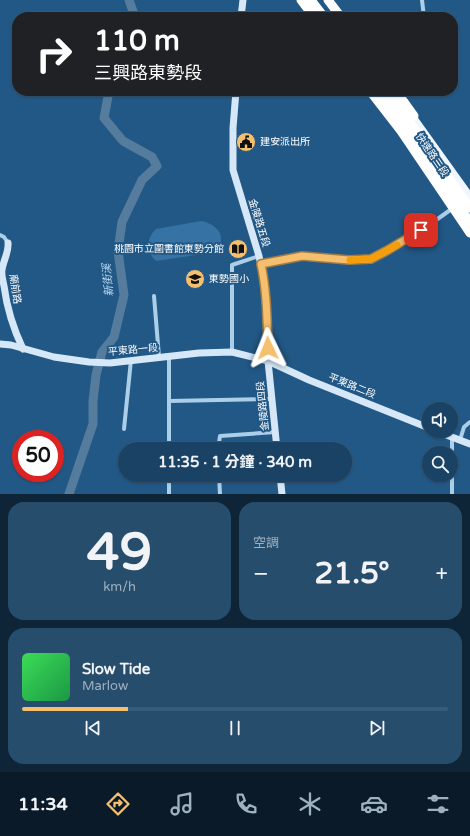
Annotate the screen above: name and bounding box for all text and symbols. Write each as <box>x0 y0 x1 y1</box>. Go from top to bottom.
text: 110 m <box>94 24 180 58</box>
icon: right <box>28 28 80 80</box>
text: 三興路東勢段 <box>94 62 202 84</box>
public building icon: 建安派出所 <box>235 131 257 153</box>
street label: 快速路二段 <box>413 131 451 179</box>
place label: 建安派出所 <box>260 136 310 148</box>
street label: 金陵路五段 <box>246 197 272 249</box>
pin <box>404 213 438 247</box>
icon: arrive <box>410 219 432 241</box>
library icon: 桃園市立圖書館東勢分館 <box>227 238 249 260</box>
place label: 桃園市立圖書館東勢分館 <box>114 243 224 255</box>
water label: 新街溪 <box>100 261 116 297</box>
school or university icon: 東勢國小 <box>184 268 206 290</box>
street label: 廟前路 <box>7 273 23 305</box>
place label: 東勢國小 <box>209 273 249 285</box>
position arrow <box>247 327 289 369</box>
street label: 平東路一段 <box>108 342 158 358</box>
street label: 平東路二段 <box>327 371 377 401</box>
street label: 金陵路四段 <box>254 381 272 431</box>
map controls <box>422 402 458 482</box>
button: sound <box>422 402 458 438</box>
speed limit sign: 50 <box>12 430 64 482</box>
button: search <box>422 446 458 482</box>
text: 11:35 · 1 分鐘 · 340 m <box>158 453 312 471</box>
text: 49 <box>87 521 152 584</box>
text: 空調 <box>253 535 279 551</box>
text: 21.5° <box>315 555 390 592</box>
text: − <box>253 561 269 587</box>
text: + <box>436 561 448 587</box>
text: km/h <box>103 579 136 595</box>
text: Slow Tide <box>82 660 150 678</box>
text: Marlow <box>82 678 128 694</box>
icon: previous <box>82 717 104 739</box>
icon: pause <box>224 717 246 739</box>
icon: next <box>366 717 388 739</box>
icon: directions <box>104 790 132 818</box>
icon: music <box>168 790 196 818</box>
icon: phone <box>232 790 260 818</box>
icon: climate <box>296 790 324 818</box>
icon: car <box>360 790 388 818</box>
icon: filters <box>424 790 452 818</box>
text: 11:34 <box>18 793 68 815</box>

